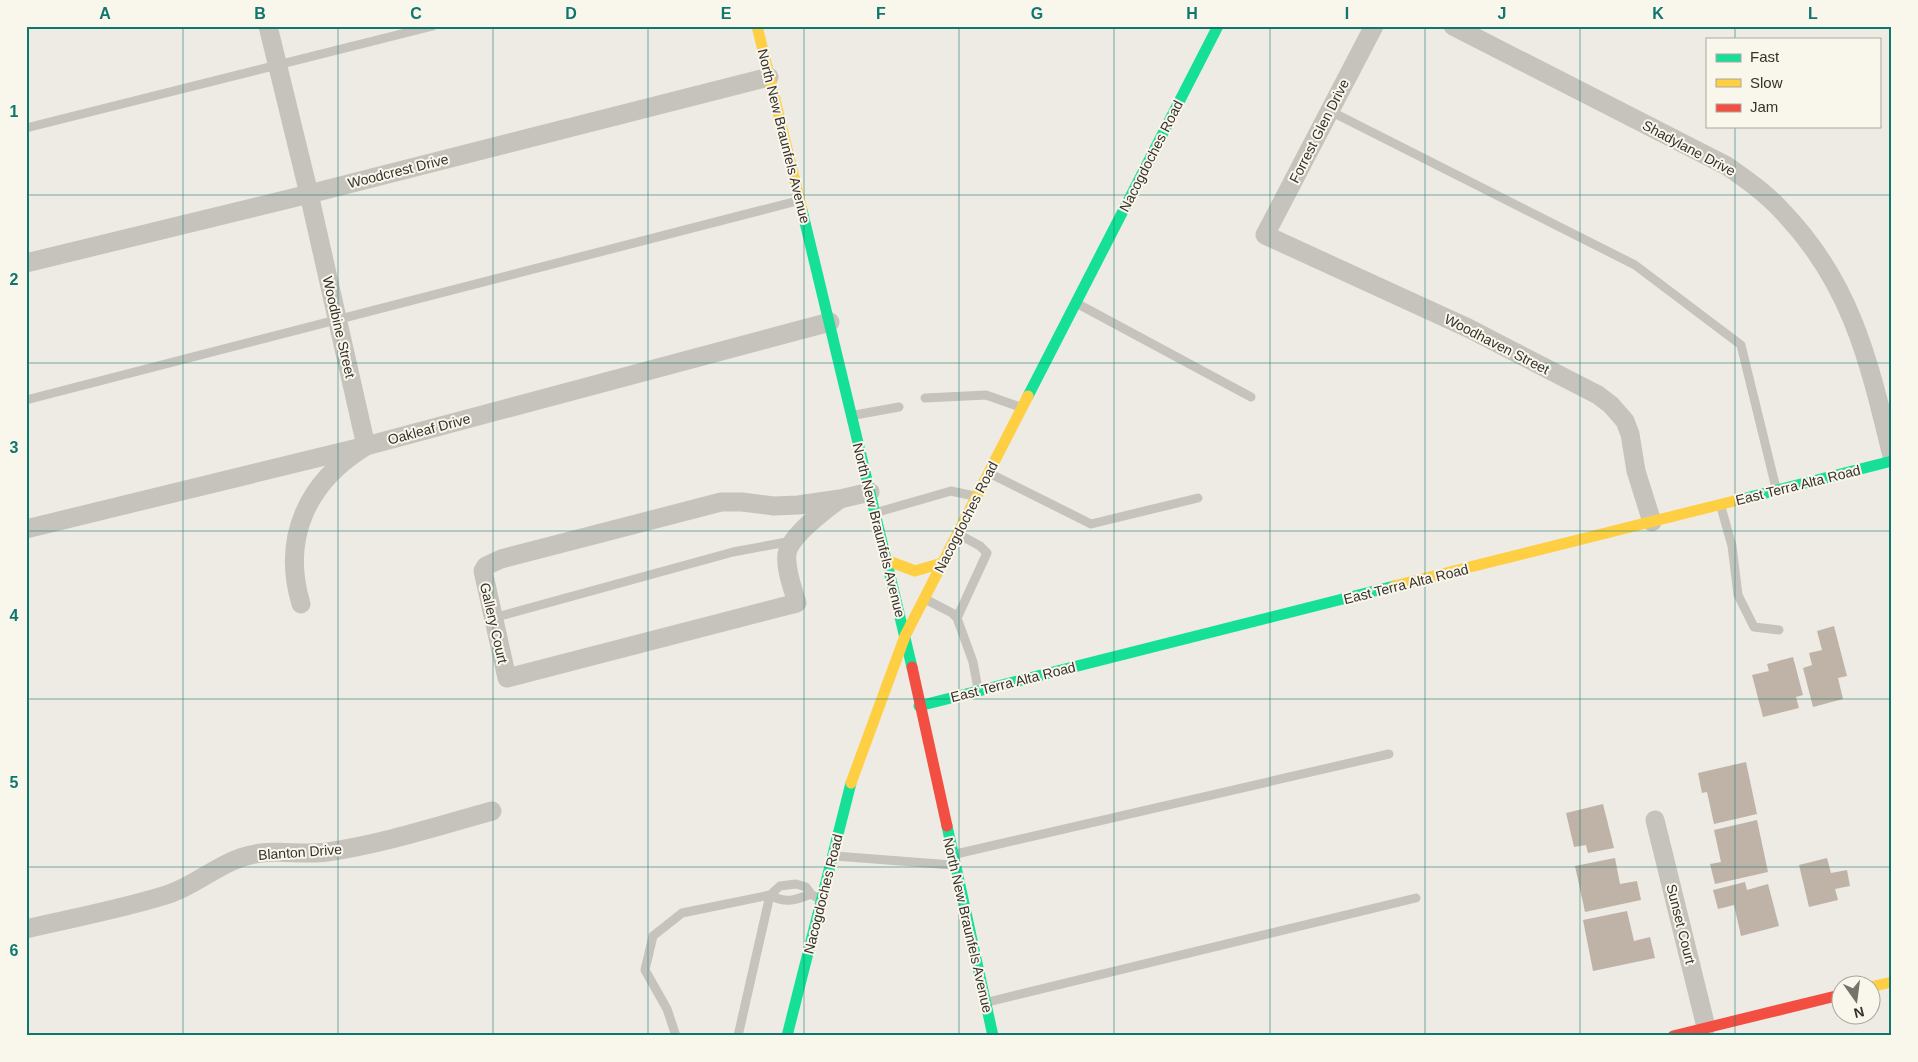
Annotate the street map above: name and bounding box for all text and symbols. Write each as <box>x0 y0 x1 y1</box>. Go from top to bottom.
text: A <box>99 5 111 22</box>
text: B <box>254 5 266 22</box>
text: C <box>410 5 422 22</box>
text: D <box>565 5 577 22</box>
text: E <box>721 5 732 22</box>
text: F <box>876 5 886 22</box>
text: G <box>1031 5 1043 22</box>
text: H <box>1186 5 1198 22</box>
text: I <box>1345 5 1349 22</box>
text: J <box>1498 5 1506 22</box>
text: K <box>1652 5 1664 22</box>
text: L <box>1808 5 1818 22</box>
legend <box>1706 38 1880 128</box>
street label: North New Braunfels Avenue <box>755 47 814 225</box>
text: Fast <box>1750 48 1780 65</box>
text: Slow <box>1750 74 1783 91</box>
street label: Forrest Glen Drive <box>1286 76 1352 186</box>
street label: Nacogdoches Road <box>1116 98 1186 214</box>
text: Jam <box>1750 98 1778 115</box>
text: 1 <box>10 103 19 120</box>
street label: Shadylane Drive <box>1640 117 1738 179</box>
street label: Woodcrest Drive <box>346 151 450 191</box>
text: 2 <box>10 271 19 288</box>
street label: Woodbine Street <box>320 275 359 380</box>
street label: Woodhaven Street <box>1442 311 1552 377</box>
street label: Oakleaf Drive <box>386 410 472 448</box>
text: 3 <box>10 439 19 456</box>
street label: North New Braunfels Avenue <box>850 441 909 619</box>
street label: Nacogdoches Road <box>931 459 1001 575</box>
street label: East Terra Alta Road <box>1734 462 1862 508</box>
street label: East Terra Alta Road <box>1342 561 1470 607</box>
street label: Gallery Court <box>477 581 511 665</box>
text: 4 <box>10 607 19 624</box>
street label: East Terra Alta Road <box>949 659 1077 705</box>
text: 5 <box>10 774 19 791</box>
street label: Nacogdoches Road <box>800 832 846 956</box>
street label: North New Braunfels Avenue <box>940 836 996 1014</box>
street label: Blanton Drive <box>258 841 343 863</box>
street label: Sunset Court <box>1663 882 1699 966</box>
text: 6 <box>10 942 19 959</box>
north arrow <box>1830 974 1880 1024</box>
text: N <box>1852 1004 1866 1022</box>

